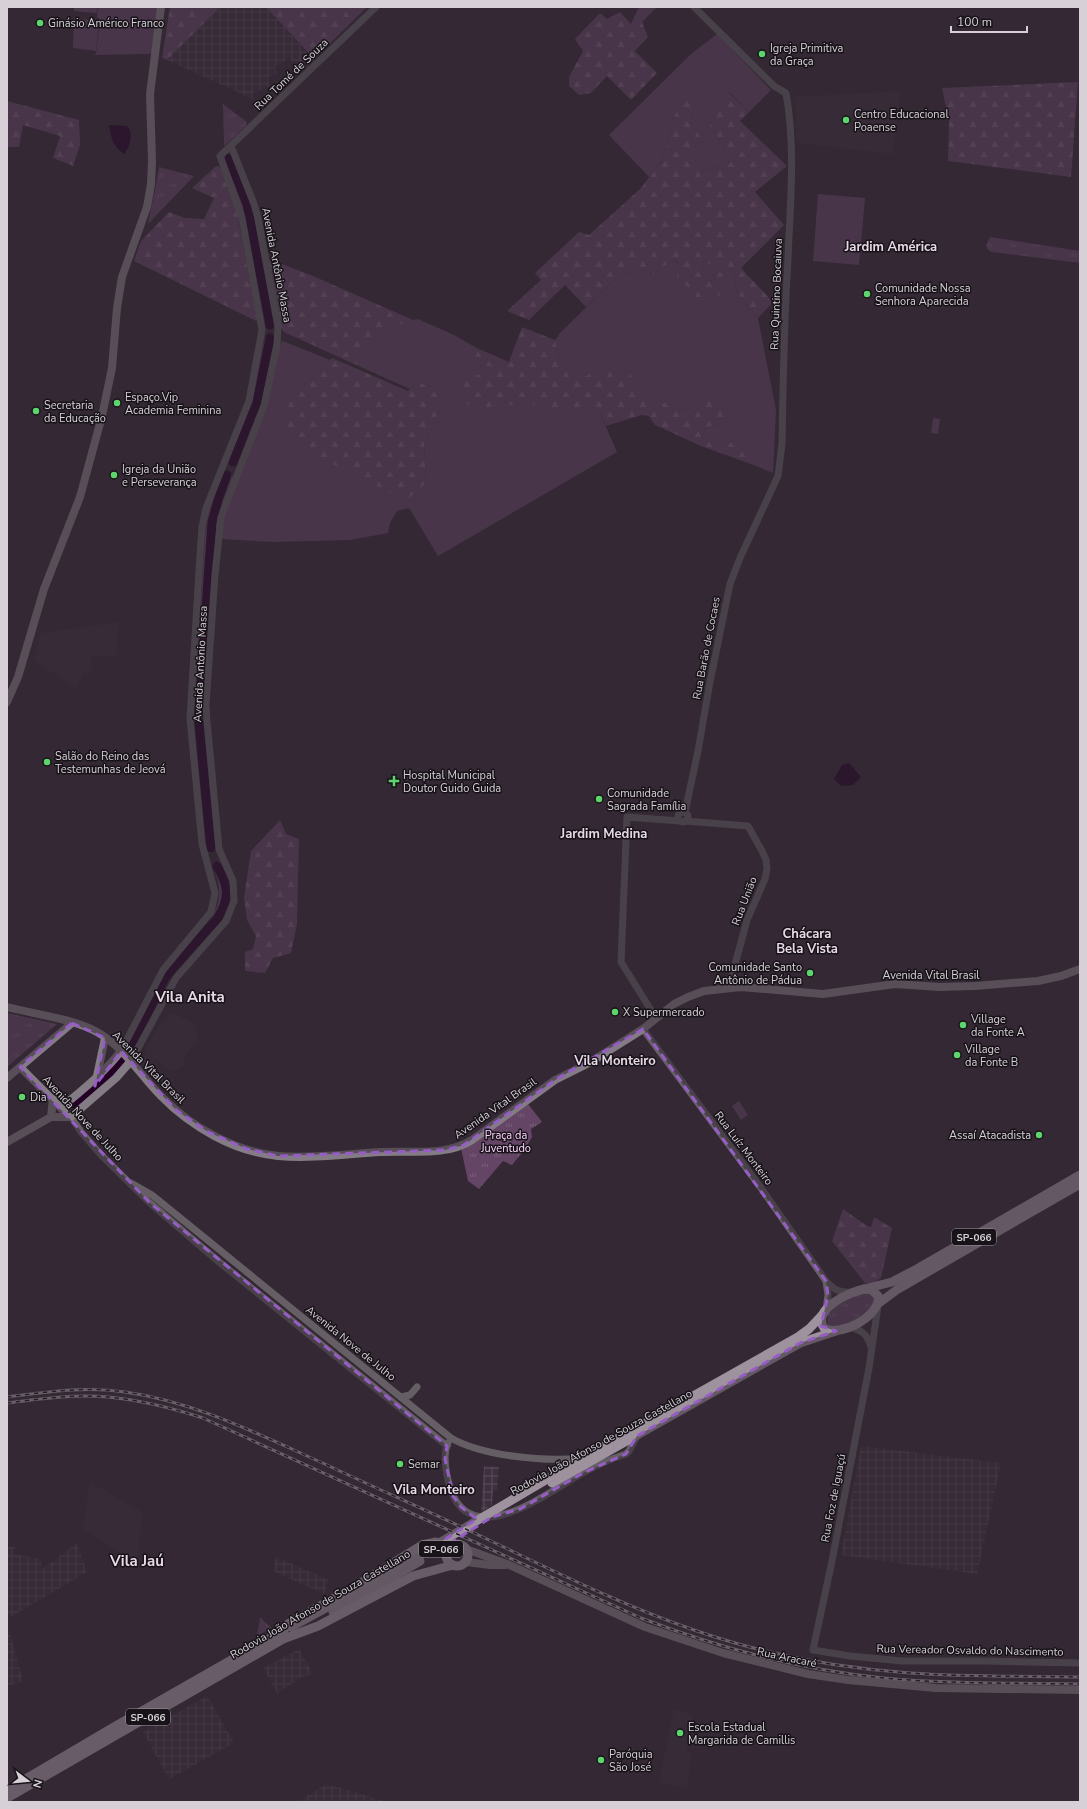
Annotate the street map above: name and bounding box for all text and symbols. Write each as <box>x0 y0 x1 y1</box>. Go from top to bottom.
scale bar <box>951 8 1027 34</box>
text: 100 m <box>957 14 992 30</box>
place label: Ginásio Américo Franco <box>48 16 164 31</box>
marker: Ginásio Américo Franco <box>35 18 45 28</box>
street label: Rua Tomé de Souza <box>251 35 332 114</box>
place label: Igreja Primitiva da Graça <box>770 41 844 69</box>
marker: Igreja Primitiva da Graça <box>757 49 767 59</box>
place label: Centro Educacional Poaense <box>854 107 949 135</box>
marker: Centro Educacional Poaense <box>841 115 851 125</box>
street label: Avenida Antônio Massa <box>258 206 295 324</box>
street label: Rua Quintino Bocaiuva <box>767 238 786 350</box>
district label: Jardim América <box>844 238 937 256</box>
place label: Comunidade Nossa Senhora Aparecida <box>875 281 971 309</box>
marker: Comunidade Nossa Senhora Aparecida <box>862 289 872 299</box>
place label: Espaço.Vip Academia Feminina <box>125 390 221 418</box>
place label: Secretaria da Educação <box>44 398 106 426</box>
marker: Espaço.Vip Academia Feminina <box>112 398 122 408</box>
marker: Secretaria da Educação <box>31 406 41 416</box>
place label: Igreja da União e Perseverança <box>122 462 197 490</box>
marker: Igreja da União e Perseverança <box>109 470 119 480</box>
street label: Rua Barão de Cocaes <box>689 595 724 701</box>
street label: Avenida Antônio Massa <box>190 605 211 723</box>
place label: Salão do Reino das Testemunhas de Jeová <box>55 749 166 777</box>
marker: Salão do Reino das Testemunhas de Jeová <box>42 757 52 767</box>
place label: Hospital Municipal Doutor Guido Guida <box>403 768 501 796</box>
marker: Hospital Municipal Doutor Guido Guida <box>388 775 400 787</box>
place label: Comunidade Sagrada Família <box>607 786 686 814</box>
marker: Comunidade Sagrada Família <box>594 794 604 804</box>
district label: Jardim Medina <box>560 825 647 843</box>
street label: Rua União <box>728 875 761 928</box>
district label: Chácara Bela Vista <box>776 925 838 958</box>
place label: Comunidade Santo Antônio de Pádua <box>708 960 802 988</box>
marker: Comunidade Santo Antônio de Pádua <box>805 968 815 978</box>
street label: Avenida Vital Brasil <box>882 968 980 983</box>
district label: Vila Anita <box>154 987 225 1007</box>
place label: X Supermercado <box>623 1005 705 1020</box>
marker: X Supermercado <box>610 1007 620 1017</box>
place label: Village da Fonte A <box>970 1012 1025 1040</box>
marker: Village da Fonte A <box>958 1020 968 1030</box>
street label: Avenida Vital Brasil <box>109 1028 189 1108</box>
place label: Village da Fonte B <box>964 1042 1018 1070</box>
marker: Village da Fonte B <box>952 1050 962 1060</box>
district label: Vila Monteiro <box>573 1052 656 1070</box>
street label: Avenida Nove de Julho <box>39 1072 126 1164</box>
street label: Avenida Vital Brasil <box>451 1074 540 1142</box>
place label: Dia <box>30 1090 47 1105</box>
marker: Dia <box>17 1092 27 1102</box>
street label: Rua Luíz Monteiro <box>711 1108 776 1188</box>
park label: Praça da Juventudo <box>480 1128 531 1156</box>
place label: Assaí Atacadista <box>949 1128 1031 1143</box>
marker: Assaí Atacadista <box>1034 1130 1044 1140</box>
road number: SP-066 <box>952 1229 996 1245</box>
street label: Avenida Nove de Julho <box>302 1302 399 1384</box>
street label: Rodovia João Afonso de Souza Castellano <box>508 1386 695 1499</box>
street label: Rua Foz de Iguaçú <box>818 1453 849 1544</box>
place label: Semar <box>408 1457 440 1472</box>
marker: Semar <box>395 1459 405 1469</box>
district label: Vila Monteiro <box>392 1481 475 1499</box>
road number: SP-066 <box>419 1541 463 1557</box>
street label: Rodovia João Afonso de Souza Castellano <box>227 1547 413 1662</box>
district label: Vila Jaú <box>109 1551 164 1571</box>
street label: Rua Vereador Osvaldo do Nascimento <box>876 1641 1064 1660</box>
street label: Rua Aracaré <box>756 1644 818 1671</box>
road number: SP-066 <box>126 1709 170 1725</box>
place label: Escola Estadual Margarida de Camillis <box>688 1720 795 1748</box>
marker: Escola Estadual Margarida de Camillis <box>675 1728 685 1738</box>
place label: Paróquia São José <box>609 1747 653 1775</box>
marker: Paróquia São José <box>596 1755 606 1765</box>
north arrow <box>8 1761 48 1801</box>
text: N <box>29 1778 45 1790</box>

